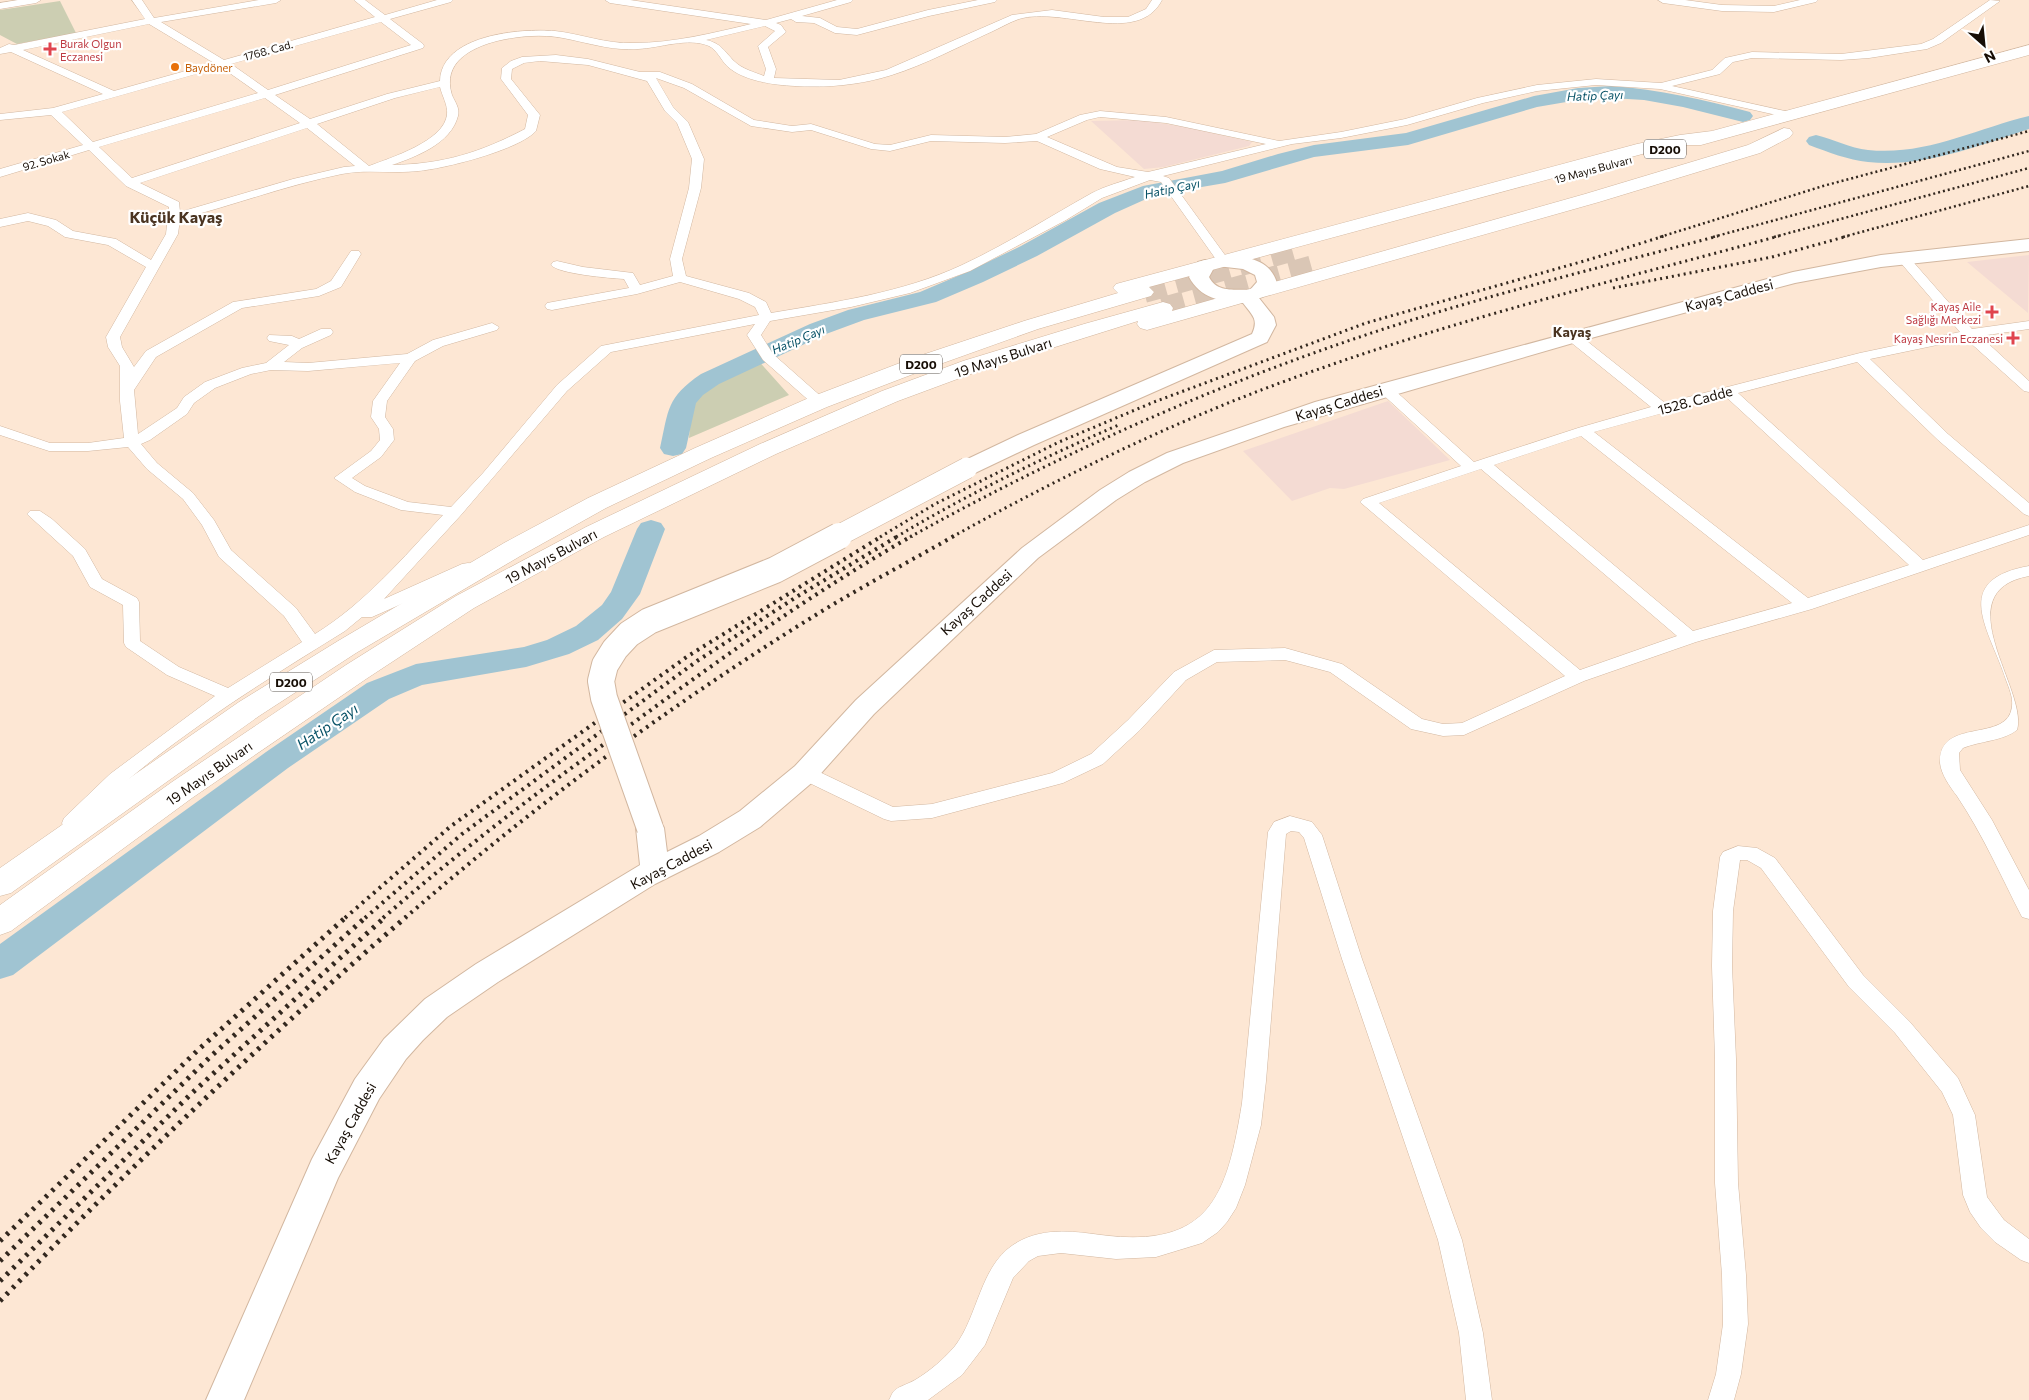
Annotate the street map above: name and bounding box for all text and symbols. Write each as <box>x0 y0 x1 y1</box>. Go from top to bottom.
north arrow <box>1959 20 2009 70</box>
place label: Burak Olgun Eczanesi <box>60 37 122 63</box>
street label: 1768. Cad. <box>242 37 294 63</box>
marker: Burak Olgun Eczanesi <box>44 43 56 55</box>
text: N <box>1982 47 1999 67</box>
marker: Baydöner <box>169 61 181 73</box>
place label: Baydöner <box>185 61 233 74</box>
water label: Hatip Çayı <box>1567 87 1623 103</box>
road number: D200 <box>1644 140 1686 158</box>
street label: 92. Sokak <box>21 147 71 173</box>
street label: 19 Mayıs Bulvarı <box>1553 152 1633 186</box>
water label: Hatip Çayı <box>1143 175 1201 201</box>
district label: Küçük Kayaş <box>129 207 223 226</box>
street label: Kayaş Caddesi <box>1683 275 1775 315</box>
place label: Kayaş Aile Sağlığı Merkezi <box>1906 300 1981 326</box>
marker: Kayaş Aile Sağlığı Merkezi <box>1985 305 1999 319</box>
water label: Hatip Çayı <box>769 322 827 356</box>
district label: Kayaş <box>1553 323 1592 340</box>
place label: Kayaş Nesrin Eczanesi <box>1894 332 2003 345</box>
marker: Kayaş Nesrin Eczanesi <box>2007 332 2019 344</box>
street label: 19 Mayıs Bulvarı <box>952 333 1054 381</box>
road number: D200 <box>900 354 942 374</box>
street label: Kayaş Caddesi <box>1293 382 1385 424</box>
street label: 1528. Cadde <box>1656 382 1734 418</box>
street label: 19 Mayıs Bulvarı <box>502 525 600 587</box>
street label: Kayaş Caddesi <box>937 565 1015 639</box>
road number: D200 <box>270 672 312 692</box>
water label: Hatip Çayı <box>293 699 361 753</box>
street label: 19 Mayıs Bulvarı <box>163 737 255 809</box>
street label: Kayaş Caddesi <box>627 835 715 893</box>
street label: Kayaş Caddesi <box>321 1079 379 1167</box>

